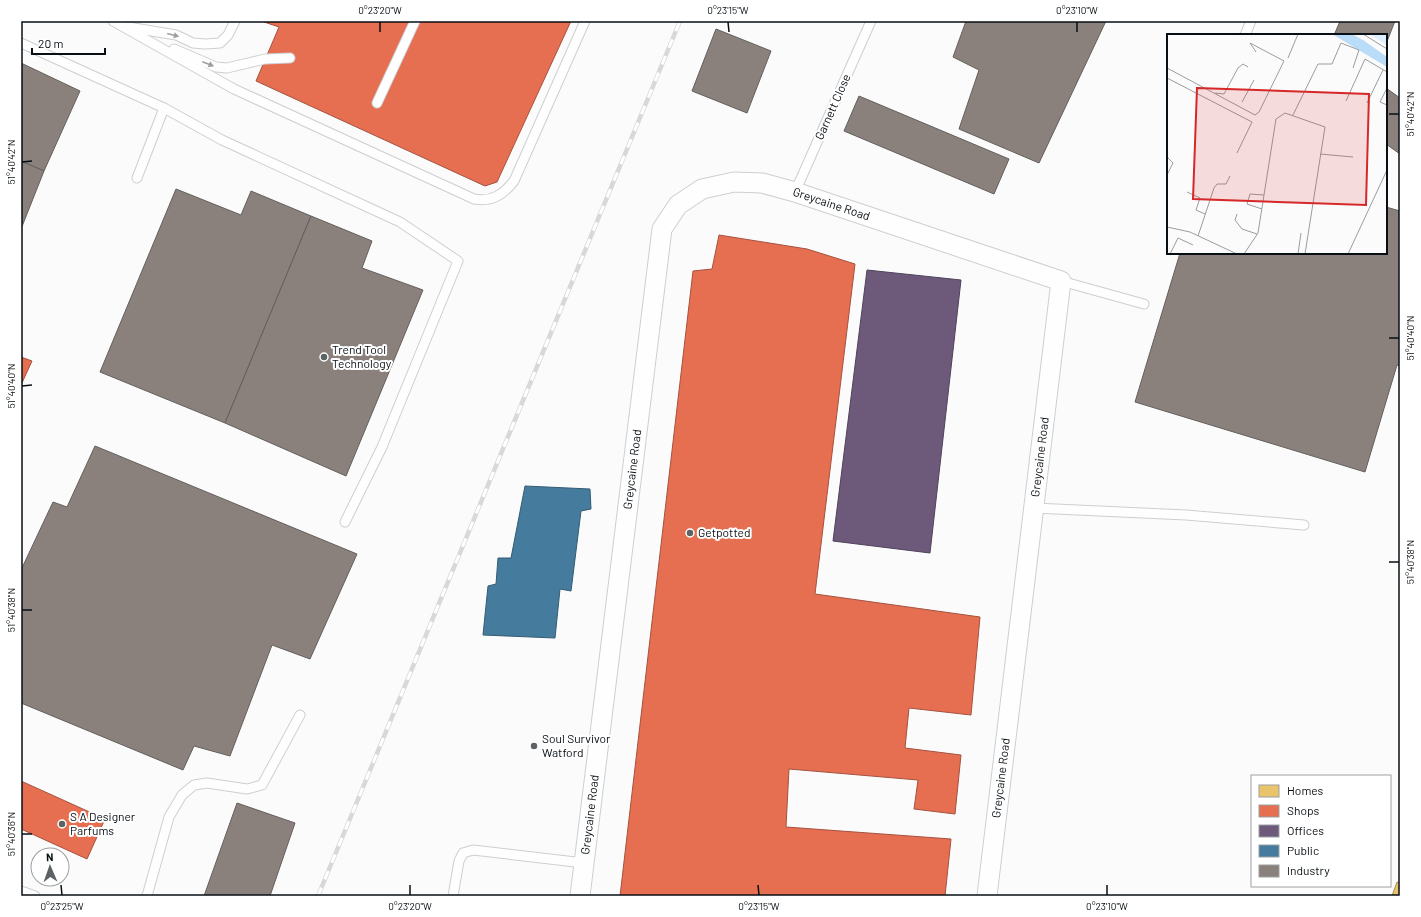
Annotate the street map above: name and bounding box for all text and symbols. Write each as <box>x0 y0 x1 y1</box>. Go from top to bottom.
text: 0°23'20"W <box>358 4 402 16</box>
text: 0°23'15"W <box>707 4 749 16</box>
text: 0°23'10"W <box>1056 4 1098 16</box>
scale bar <box>32 30 105 56</box>
one-way arrow <box>168 32 180 38</box>
inset map <box>1167 34 1387 254</box>
text: 20 m <box>38 36 64 50</box>
one-way arrow <box>203 62 215 68</box>
street label: Garnett Close <box>811 72 853 142</box>
text: 51°40'42"N <box>1404 92 1416 136</box>
text: 51°40'42"N <box>5 140 17 184</box>
street label: Greycaine Road <box>791 184 872 223</box>
text: 51°40'40"N <box>1404 315 1416 361</box>
place label: Trend Tool Technology <box>332 342 392 370</box>
marker: Trend Tool Technology <box>319 352 329 362</box>
text: 51°40'40"N <box>5 363 17 409</box>
street label: Greycaine Road <box>1027 416 1051 498</box>
street label: Greycaine Road <box>620 428 643 510</box>
place label: Getpotted <box>698 525 751 539</box>
marker: Getpotted <box>685 528 695 538</box>
text: 51°40'38"N <box>1404 540 1416 584</box>
text: 51°40'38"N <box>5 588 17 632</box>
place label: Soul Survivor Watford <box>542 731 611 759</box>
street label: Greycaine Road <box>988 737 1012 819</box>
marker: Soul Survivor Watford <box>529 741 539 751</box>
street label: Greycaine Road <box>577 774 601 855</box>
legend <box>1251 775 1391 887</box>
text: Homes <box>1287 783 1324 797</box>
text: Shops <box>1287 803 1320 817</box>
place label: S A Designer Parfums <box>70 809 136 837</box>
text: 51°40'36"N <box>5 812 17 856</box>
marker: S A Designer Parfums <box>57 819 67 829</box>
text: Offices <box>1287 823 1324 837</box>
text: Public <box>1287 843 1319 857</box>
north arrow <box>30 847 70 887</box>
text: N <box>46 850 54 863</box>
text: Industry <box>1287 863 1330 877</box>
text: 0°23'25"W <box>40 900 84 912</box>
text: 0°23'20"W <box>388 900 432 912</box>
text: 0°23'15"W <box>738 900 780 912</box>
text: 0°23'10"W <box>1086 900 1128 912</box>

